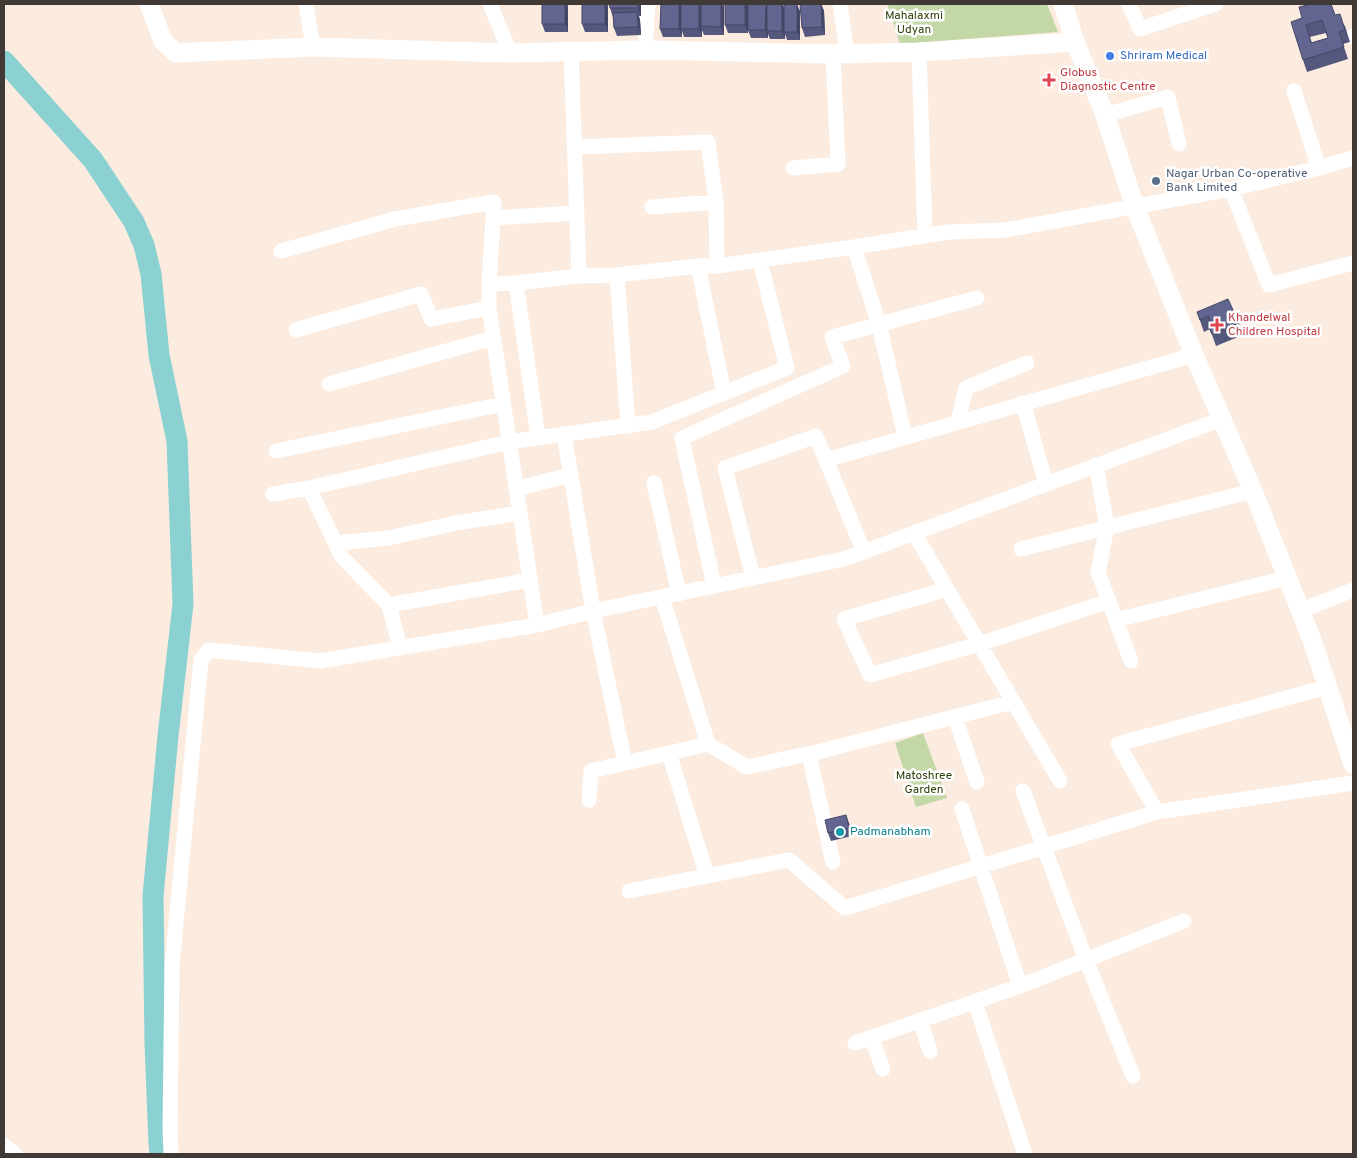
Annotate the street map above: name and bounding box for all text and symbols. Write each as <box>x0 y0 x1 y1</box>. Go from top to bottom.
park label: Mahalaxmi Udyan <box>885 8 943 38</box>
place label: Shriram Medical <box>1120 48 1207 64</box>
marker: Shriram Medical <box>1104 50 1116 62</box>
place label: Globus Diagnostic Centre <box>1060 65 1156 95</box>
marker: Globus Diagnostic Centre <box>1042 73 1056 87</box>
place label: Nagar Urban Co-operative Bank Limited <box>1166 166 1307 196</box>
marker: Nagar Urban Co-operative Bank Limited <box>1150 175 1162 187</box>
place label: Khandelwal Children Hospital <box>1228 310 1320 340</box>
marker: Khandelwal Children Hospital <box>1210 318 1224 332</box>
park label: Matoshree Garden <box>896 768 952 798</box>
place label: Padmanabham <box>850 824 931 840</box>
marker: Padmanabham <box>834 826 846 838</box>

